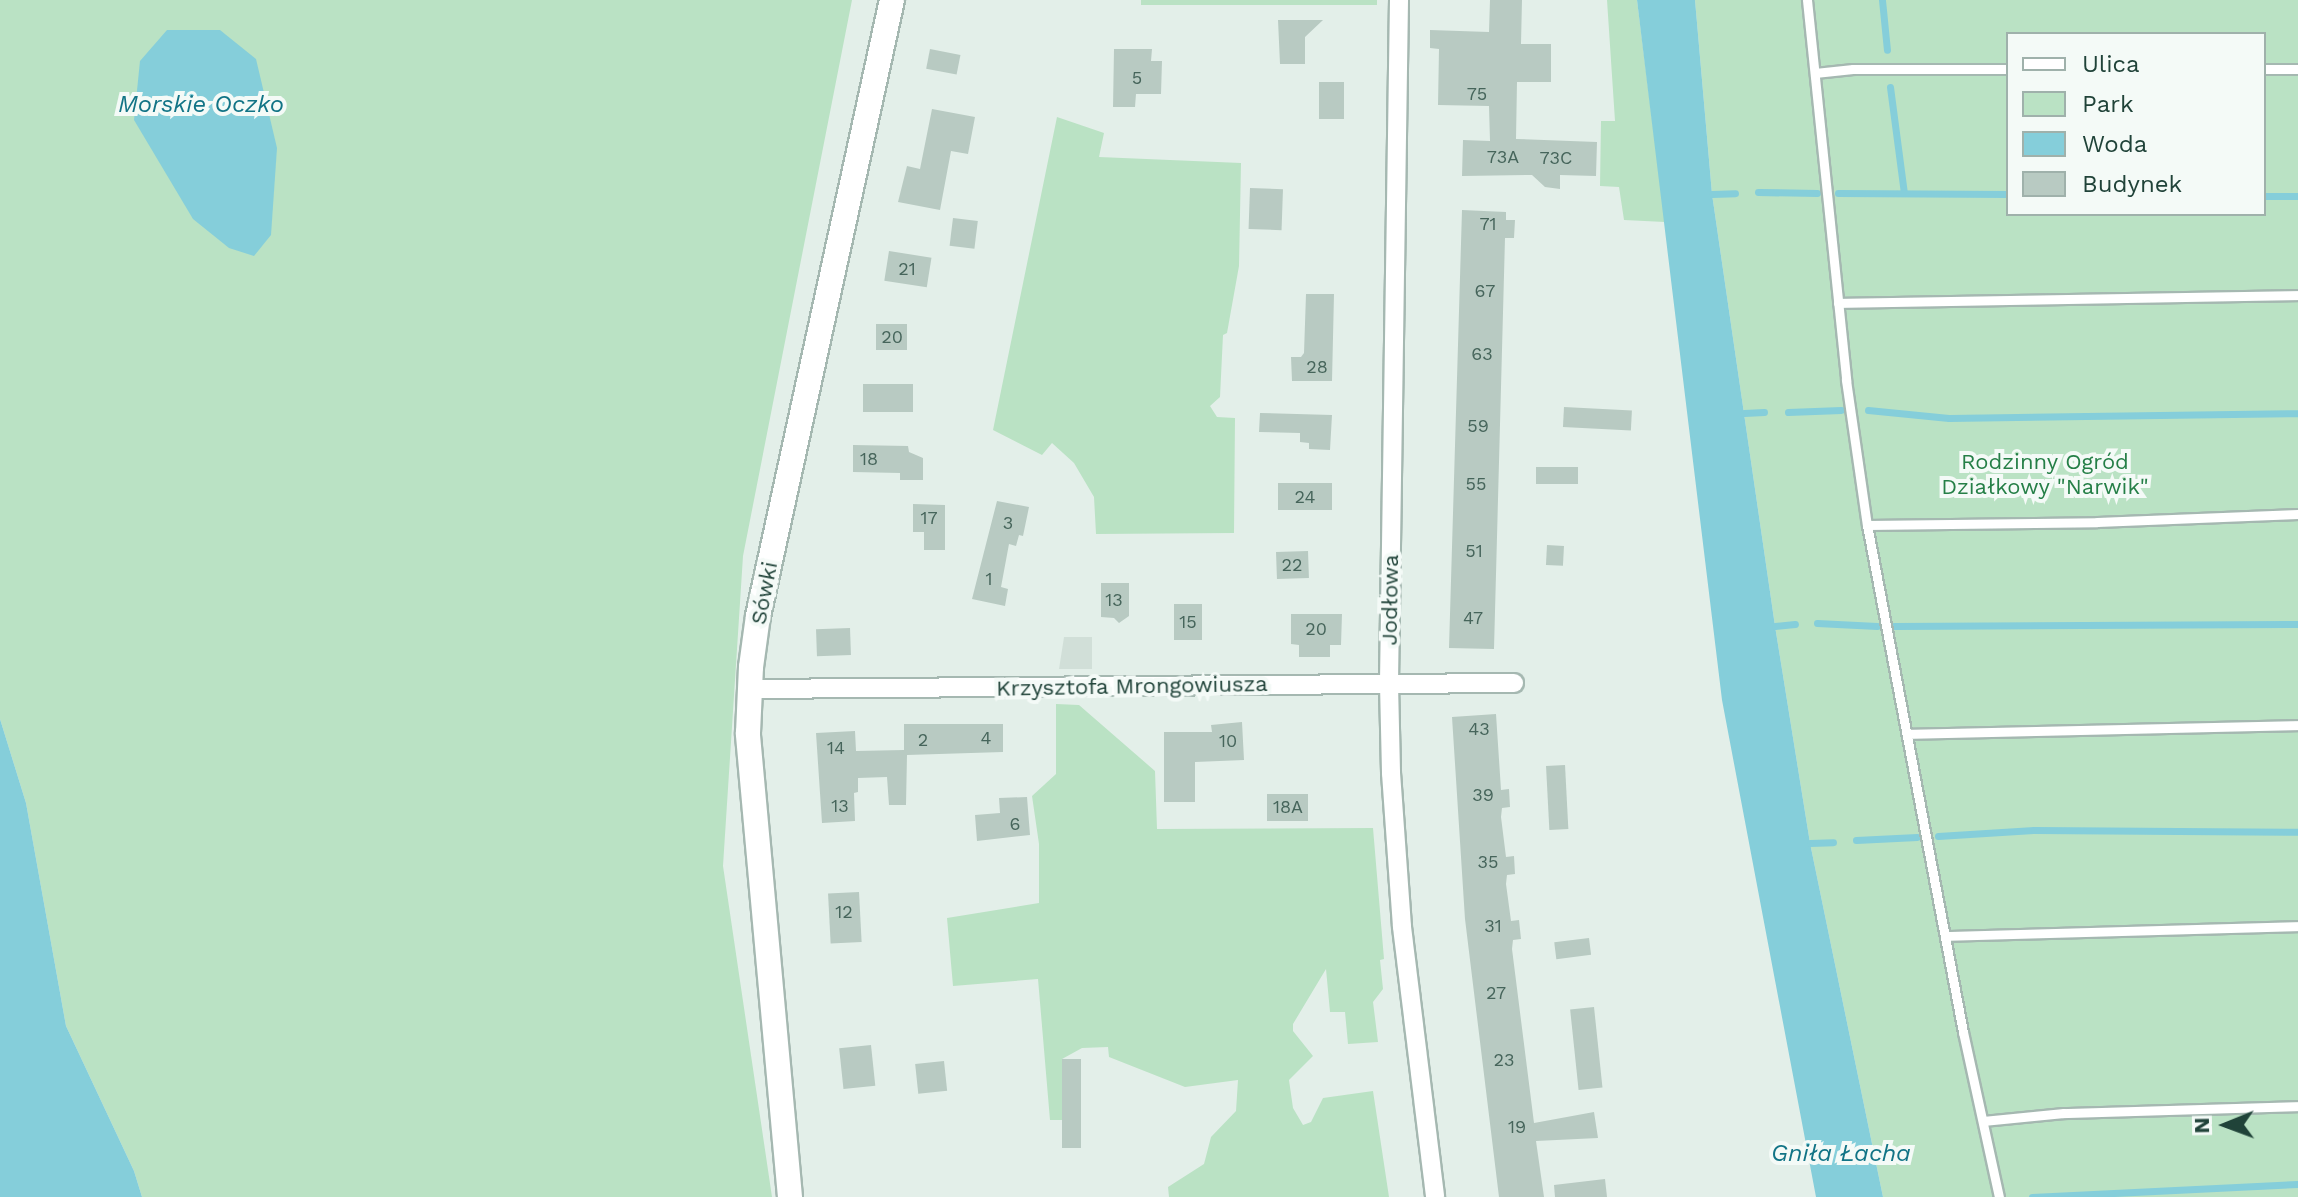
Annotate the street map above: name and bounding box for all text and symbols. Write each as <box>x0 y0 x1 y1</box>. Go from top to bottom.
legend <box>2006 32 2266 216</box>
text: Ulica <box>2082 50 2140 78</box>
house number: 5 <box>1132 67 1142 89</box>
house number: 75 <box>1467 83 1487 105</box>
text: Park <box>2082 90 2134 118</box>
water label: Morskie Oczko <box>118 91 284 119</box>
text: Woda <box>2082 130 2147 158</box>
house number: 73A <box>1487 146 1519 168</box>
house number: 73C <box>1540 147 1572 169</box>
text: Budynek <box>2082 170 2182 198</box>
house number: 71 <box>1479 213 1497 235</box>
house number: 21 <box>898 258 916 280</box>
house number: 67 <box>1475 280 1495 302</box>
house number: 20 <box>881 326 903 348</box>
house number: 63 <box>1471 343 1493 365</box>
house number: 28 <box>1306 356 1328 378</box>
house number: 59 <box>1467 415 1489 437</box>
house number: 18 <box>860 448 878 470</box>
park label: Rodzinny Ogród Działkowy "Narwik" <box>1941 448 2149 500</box>
house number: 55 <box>1466 473 1486 495</box>
house number: 24 <box>1295 486 1315 508</box>
house number: 17 <box>920 507 938 529</box>
house number: 3 <box>1003 512 1013 534</box>
house number: 51 <box>1465 540 1483 562</box>
house number: 22 <box>1282 554 1302 576</box>
street label: Jodłowa <box>1376 554 1404 646</box>
street label: Sówki <box>745 559 783 627</box>
house number: 1 <box>985 568 993 590</box>
house number: 13 <box>1105 589 1123 611</box>
house number: 47 <box>1463 607 1483 629</box>
house number: 15 <box>1179 611 1197 633</box>
house number: 20 <box>1305 618 1327 640</box>
street label: Krzysztofa Mrongowiusza <box>996 670 1268 702</box>
house number: 43 <box>1468 718 1490 740</box>
house number: 4 <box>981 727 991 749</box>
house number: 2 <box>918 729 928 751</box>
house number: 10 <box>1219 730 1237 752</box>
house number: 14 <box>827 737 845 759</box>
house number: 39 <box>1472 784 1494 806</box>
house number: 13 <box>831 795 849 817</box>
house number: 18A <box>1273 796 1303 818</box>
house number: 6 <box>1010 813 1020 835</box>
house number: 35 <box>1478 851 1498 873</box>
house number: 12 <box>835 901 853 923</box>
house number: 31 <box>1484 915 1502 937</box>
house number: 27 <box>1486 982 1506 1004</box>
house number: 23 <box>1494 1049 1514 1071</box>
north arrow <box>2186 1085 2266 1165</box>
house number: 19 <box>1508 1116 1526 1138</box>
text: N <box>2189 1117 2214 1134</box>
water label: Gniła Łacha <box>1771 1140 1911 1168</box>

